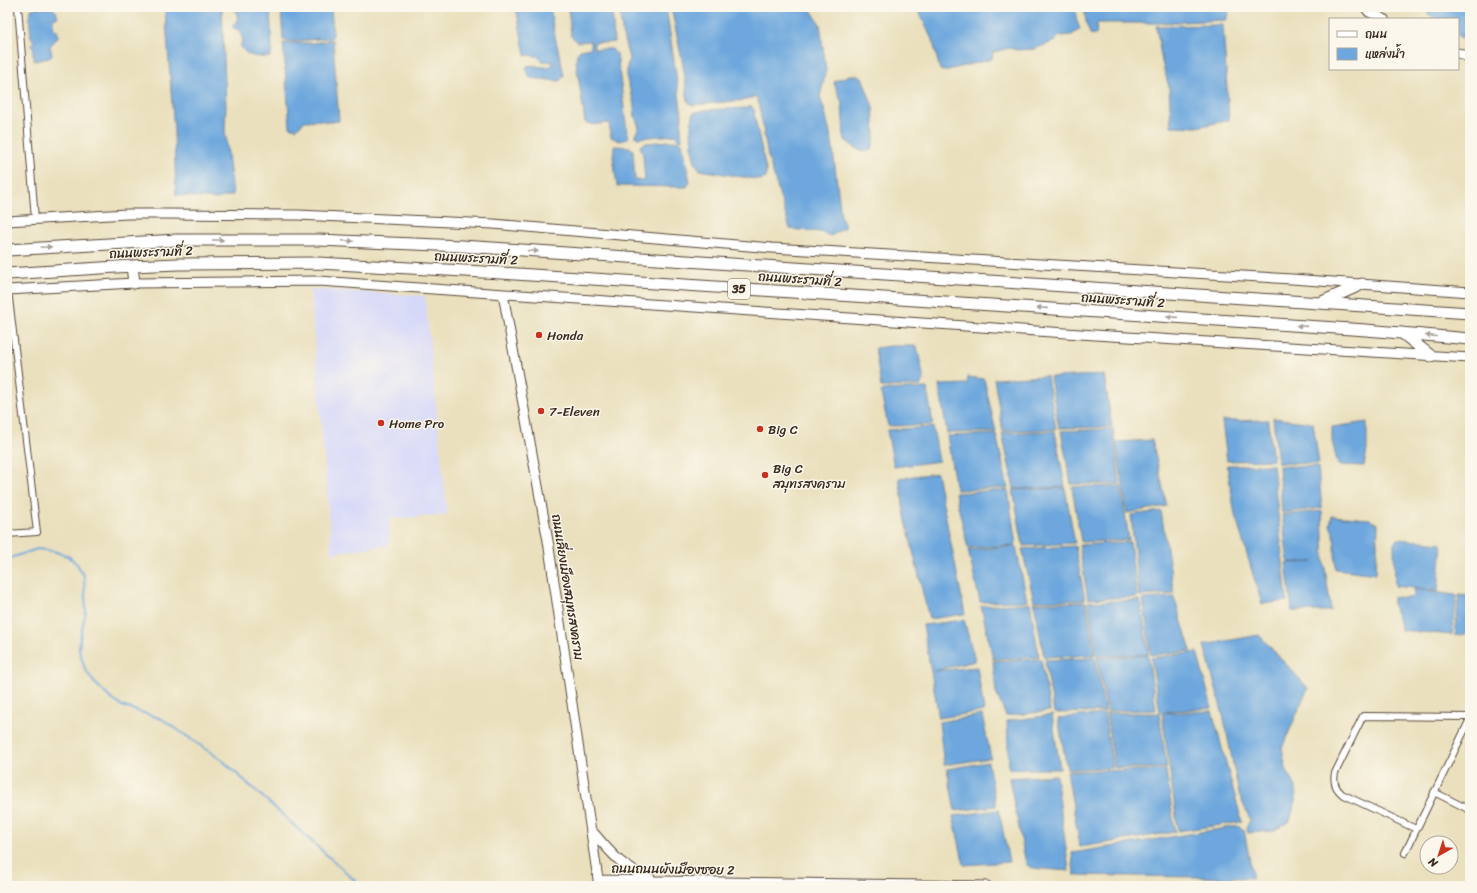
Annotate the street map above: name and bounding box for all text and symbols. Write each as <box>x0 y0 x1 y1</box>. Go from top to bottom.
legend <box>1329 18 1459 70</box>
text: ถนน <box>1365 23 1387 45</box>
text: แหล่งน้ำ <box>1365 43 1405 65</box>
one-way arrow <box>212 237 225 243</box>
one-way arrow <box>342 238 355 244</box>
street label: ถนนพระรามที่ 2 <box>109 239 194 265</box>
one-way arrow <box>40 244 52 251</box>
street label: ถนนพระรามที่ 2 <box>434 244 519 272</box>
one-way arrow <box>527 248 539 255</box>
street label: ถนนพระรามที่ 2 <box>757 265 843 293</box>
road number: 35 <box>728 279 750 299</box>
street label: ถนนพระรามที่ 2 <box>1080 286 1166 314</box>
one-way arrow <box>1036 305 1048 312</box>
one-way arrow <box>1165 314 1178 320</box>
one-way arrow <box>1296 322 1308 329</box>
place label: Honda <box>547 324 584 347</box>
marker: Honda <box>534 330 544 340</box>
one-way arrow <box>1425 332 1437 339</box>
place label: 7-Eleven <box>549 400 600 423</box>
marker: 7-Eleven <box>536 406 546 416</box>
place label: Home Pro <box>389 412 445 435</box>
marker: Home Pro <box>376 418 386 428</box>
place label: Big C <box>768 418 798 441</box>
marker: Big C <box>755 424 765 434</box>
place label: Big C สมุทรสงคราม <box>772 457 846 495</box>
marker: Big C สมุทรสงคราม <box>760 470 770 480</box>
street label: ถนนเลี่ยงเมืองสมุทรสงคราม <box>545 512 591 662</box>
north arrow <box>1419 835 1459 875</box>
text: N <box>1424 852 1443 873</box>
street label: ถนนถนนผังเมืองซอย 2 <box>611 856 735 882</box>

